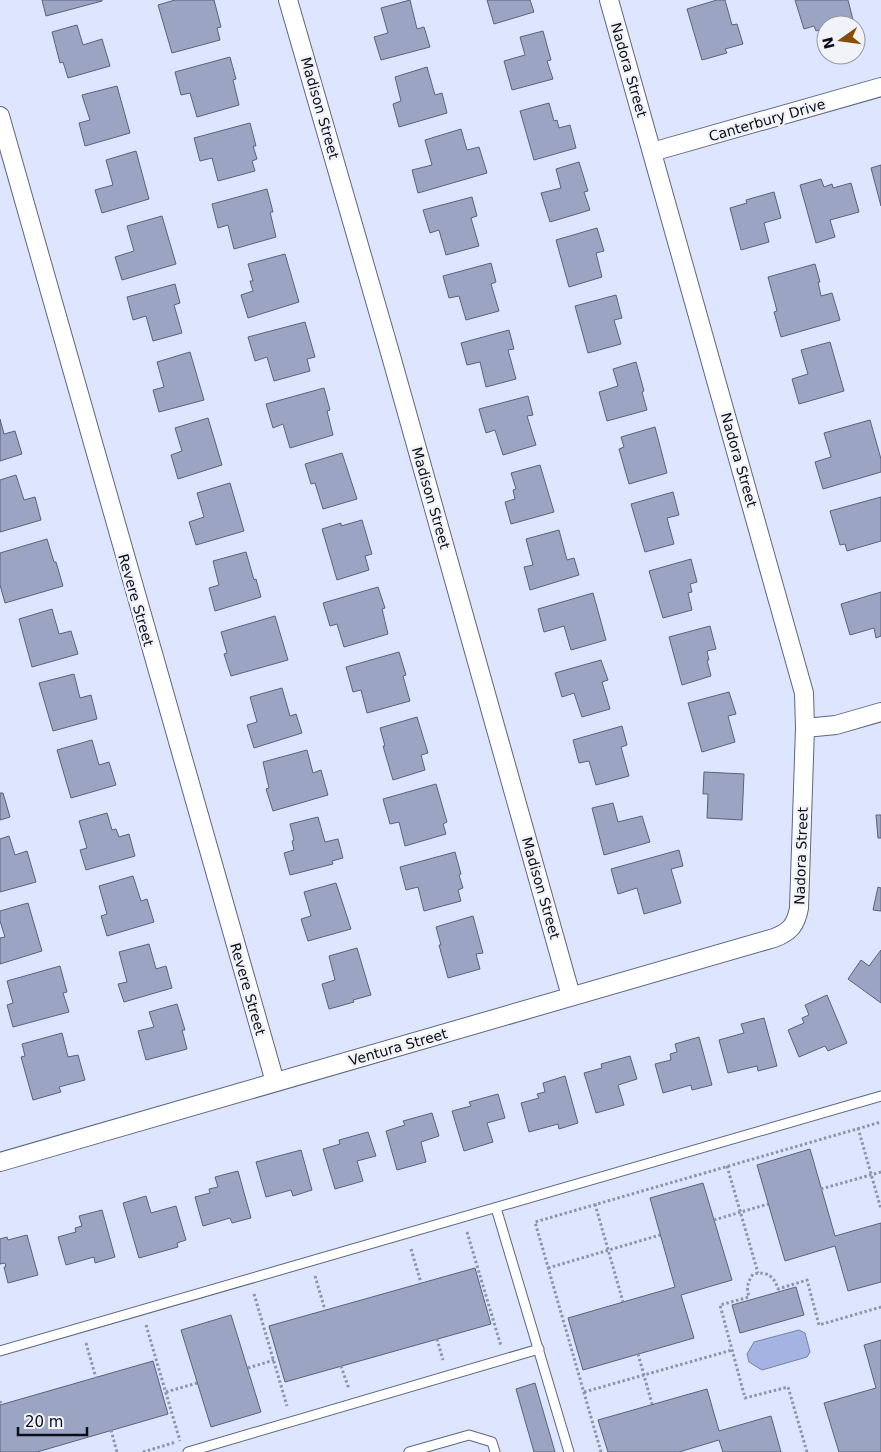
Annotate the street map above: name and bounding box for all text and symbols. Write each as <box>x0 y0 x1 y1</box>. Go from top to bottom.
north arrow <box>816 15 866 65</box>
street label: Nadora Street <box>608 21 650 120</box>
text: N <box>819 36 838 51</box>
street label: Madison Street <box>298 55 342 161</box>
street label: Canterbury Drive <box>707 96 827 144</box>
street label: Nadora Street <box>718 411 760 510</box>
street label: Madison Street <box>409 445 453 551</box>
street label: Revere Street <box>115 552 157 649</box>
street label: Nadora Street <box>791 806 811 905</box>
street label: Madison Street <box>519 835 563 941</box>
street label: Revere Street <box>227 941 269 1038</box>
street label: Ventura Street <box>347 1025 450 1069</box>
scale bar <box>18 1404 86 1436</box>
text: 20 m <box>25 1413 63 1431</box>

